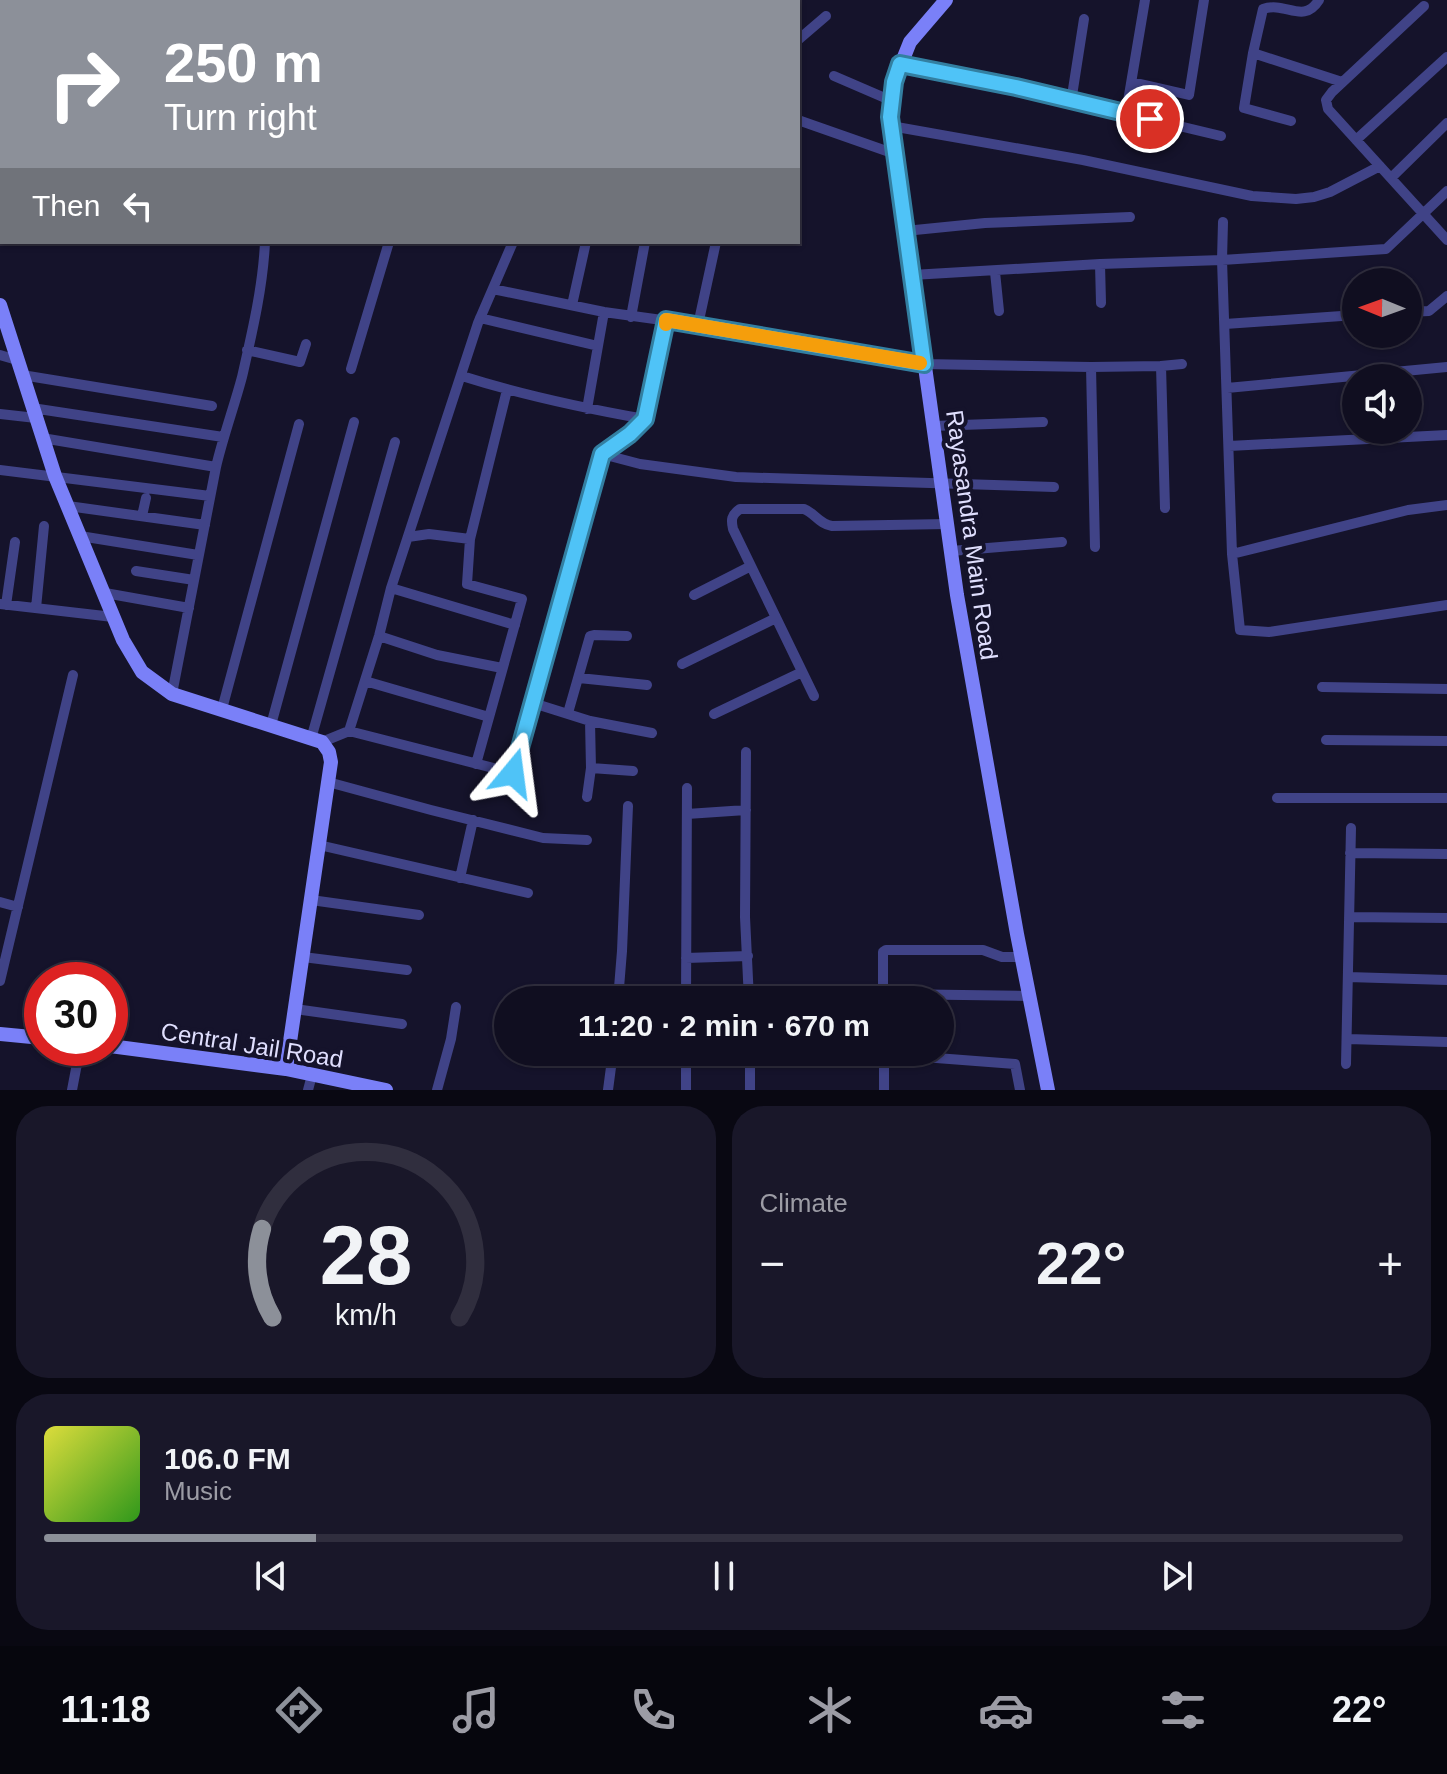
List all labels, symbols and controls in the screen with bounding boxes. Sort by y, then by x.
text: 250 m [164,31,323,94]
icon: right [32,32,136,136]
pin [1116,85,1184,153]
text: Turn right [164,97,317,138]
icon: arrive [1128,97,1172,141]
icon: left [116,184,160,228]
text: Then [32,189,100,222]
north arrow [1342,268,1422,348]
map controls [1342,268,1422,444]
button: sound [1342,364,1422,444]
street label: Rayasandra Main Road [941,408,1003,662]
position arrow [471,731,555,815]
speed limit sign: 30 [24,962,128,1066]
text: 11:20 · 2 min · 670 m [578,1009,870,1042]
street label: Central Jail Road [159,1017,345,1073]
text: Climate [760,1188,848,1218]
text: 28 [319,1209,412,1302]
text: 22° [1036,1230,1127,1297]
text: − [760,1239,785,1288]
text: + [1377,1239,1403,1288]
text: km/h [335,1299,397,1331]
text: 106.0 FM [164,1442,291,1475]
text: Music [164,1476,232,1506]
icon: previous [249,1554,293,1598]
icon: pause [702,1554,746,1598]
icon: next [1155,1554,1199,1598]
icon: directions [271,1682,327,1738]
icon: music [448,1682,504,1738]
icon: phone [625,1682,681,1738]
icon: climate [802,1682,858,1738]
icon: car [978,1682,1034,1738]
icon: filters [1155,1682,1211,1738]
text: 11:18 [60,1689,150,1730]
text: 22° [1332,1689,1387,1730]

